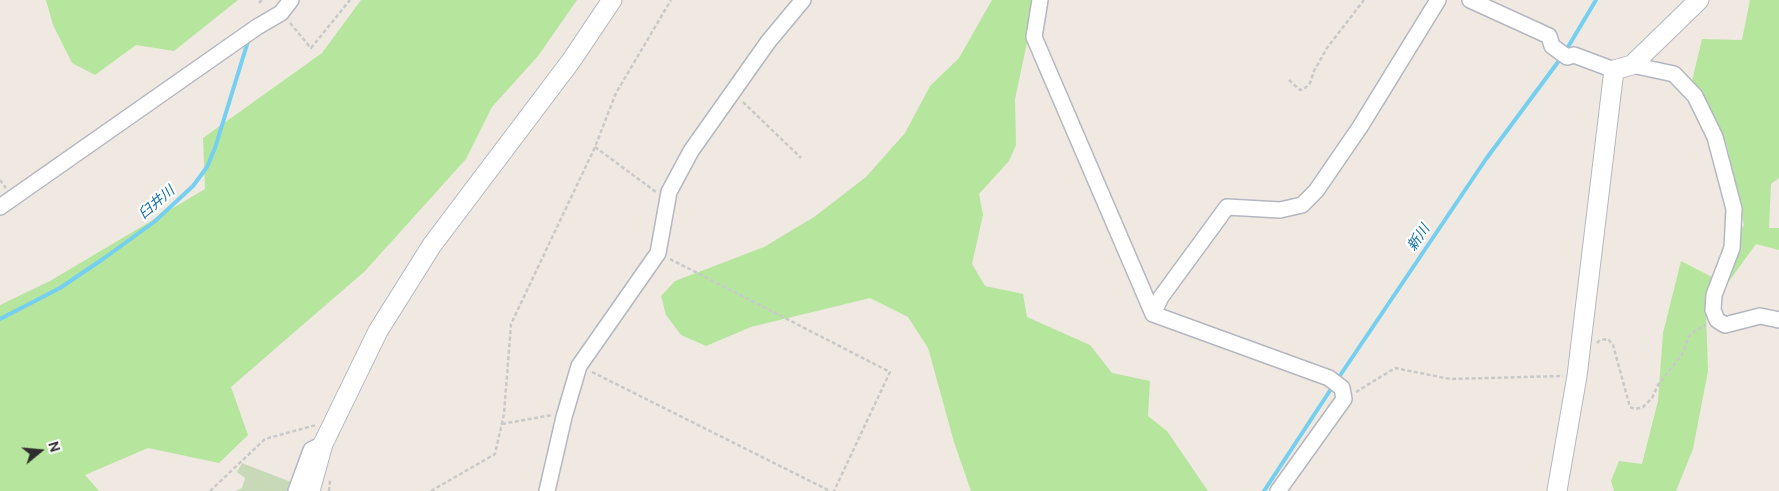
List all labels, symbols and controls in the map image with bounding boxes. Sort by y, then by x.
water label: 臼井川 [136,183,178,223]
water label: 新川 [1404,222,1434,254]
north arrow [15,426,65,476]
text: N [44,439,64,454]

